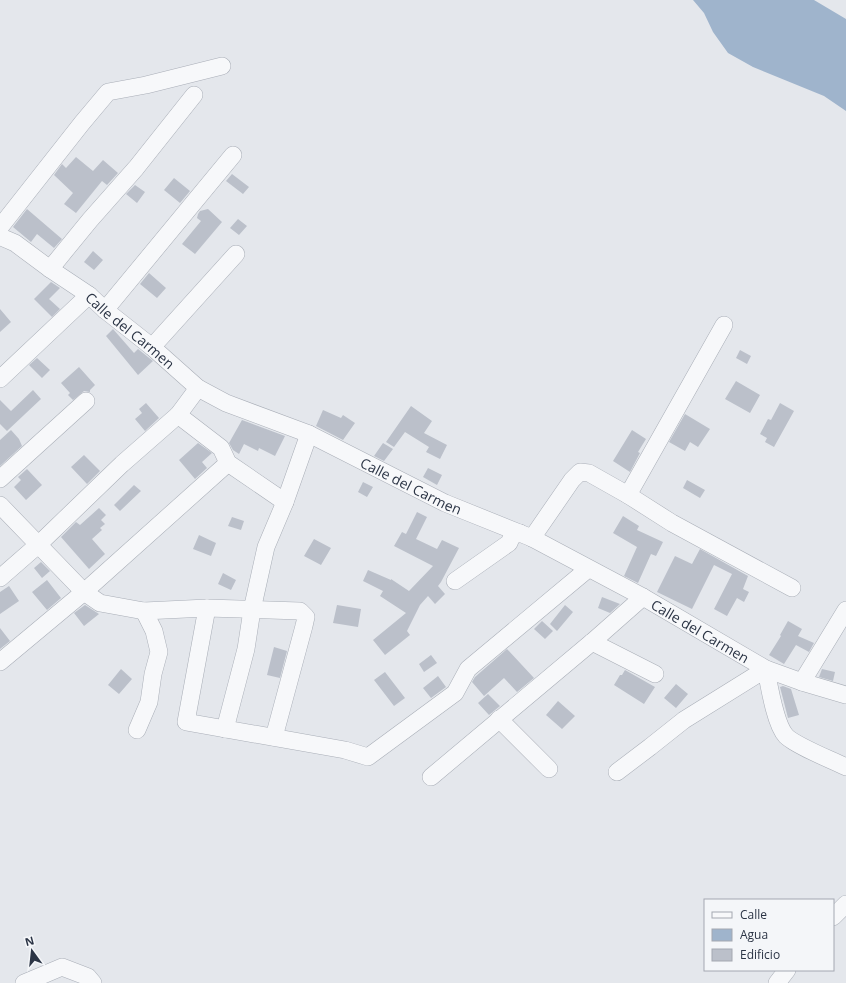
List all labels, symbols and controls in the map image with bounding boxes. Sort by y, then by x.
street label: Calle del Carmen [82,287,179,373]
street label: Calle del Carmen [358,452,465,518]
street label: Calle del Carmen [648,594,753,667]
legend [704,899,834,971]
text: Calle [740,906,767,923]
text: Agua [740,926,768,943]
north arrow [12,931,52,971]
text: N [23,932,36,949]
text: Edificio [740,946,780,963]

